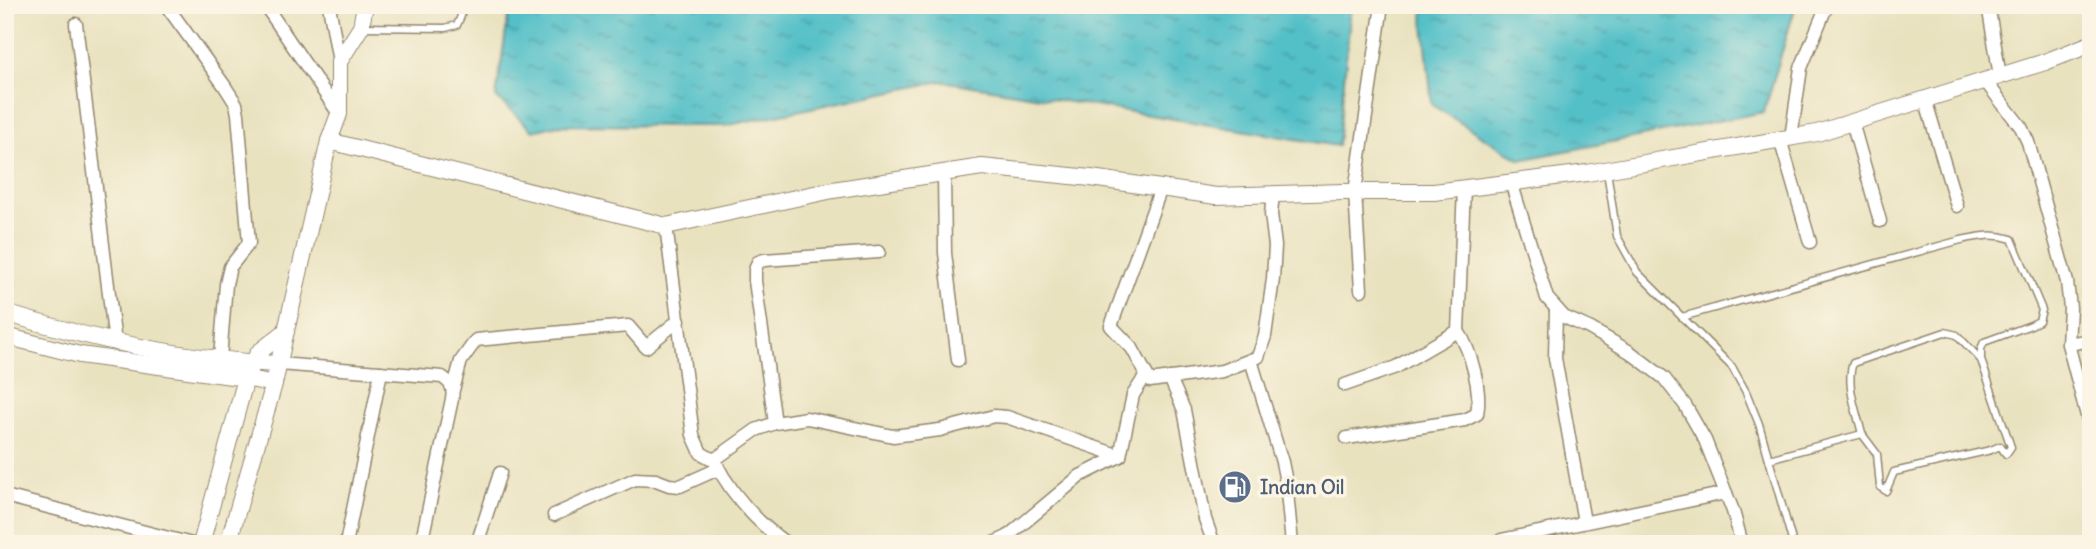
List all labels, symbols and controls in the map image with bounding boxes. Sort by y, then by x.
fuel station icon: Indian Oil [1216,468,1254,506]
place label: Indian Oil [1260,475,1344,499]

